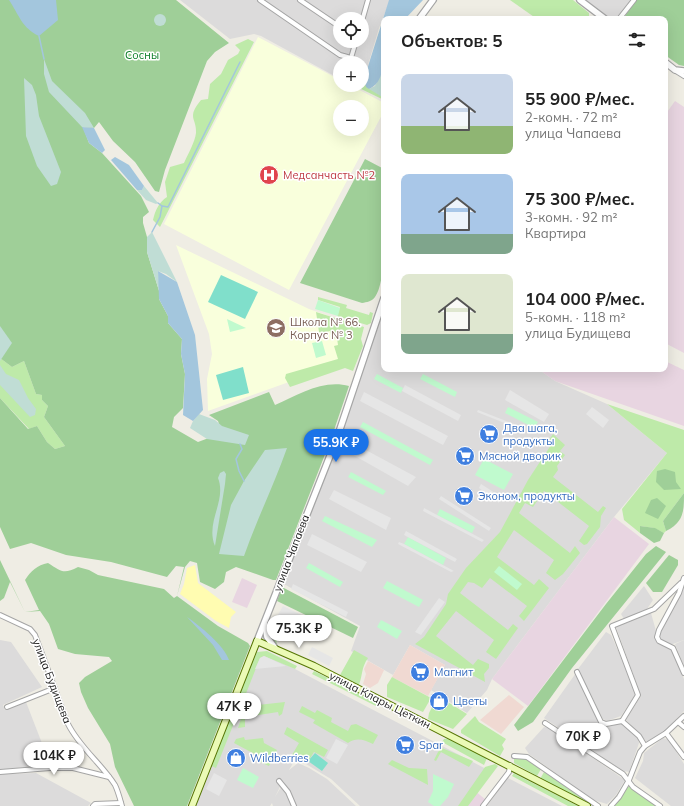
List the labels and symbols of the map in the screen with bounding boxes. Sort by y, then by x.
park label: Сосны [125,48,159,62]
hospital icon: Медсанчасть №2 [258,164,280,186]
place label: Медсанчасть №2 [283,168,375,182]
place label: Школа № 66. Корпус № 3 [290,315,361,342]
school or university icon: Школа № 66. Корпус № 3 [265,317,287,339]
place label: Два шага, продукты [503,421,557,448]
supermarket icon: Два шага, продукты [478,423,500,445]
pin: 55.9K ₽ [299,429,373,463]
supermarket icon: Мясной дворик [454,445,476,467]
place label: Мясной дворик [479,449,561,463]
supermarket icon: Эконом, продукты [453,485,475,507]
place label: Эконом, продукты [478,489,575,503]
street label: улица Чапаева [270,512,312,594]
pin: 75.3K ₽ [262,615,336,649]
street label: улица Будищева [29,637,75,725]
supermarket icon: Магнит [409,661,431,683]
place label: Магнит [434,665,473,679]
street label: улица Клары Цеткин [327,668,433,732]
shop icon: Цветы [428,690,450,712]
pin: 47K ₽ [206,693,262,727]
place label: Цветы [453,694,487,708]
pin: 70K ₽ [555,723,611,757]
supermarket icon: Spar [394,734,416,756]
place label: Spar [419,738,443,752]
pin: 104K ₽ [21,742,87,776]
shop icon: Wildberries [225,747,247,769]
place label: Wildberries [250,751,309,765]

